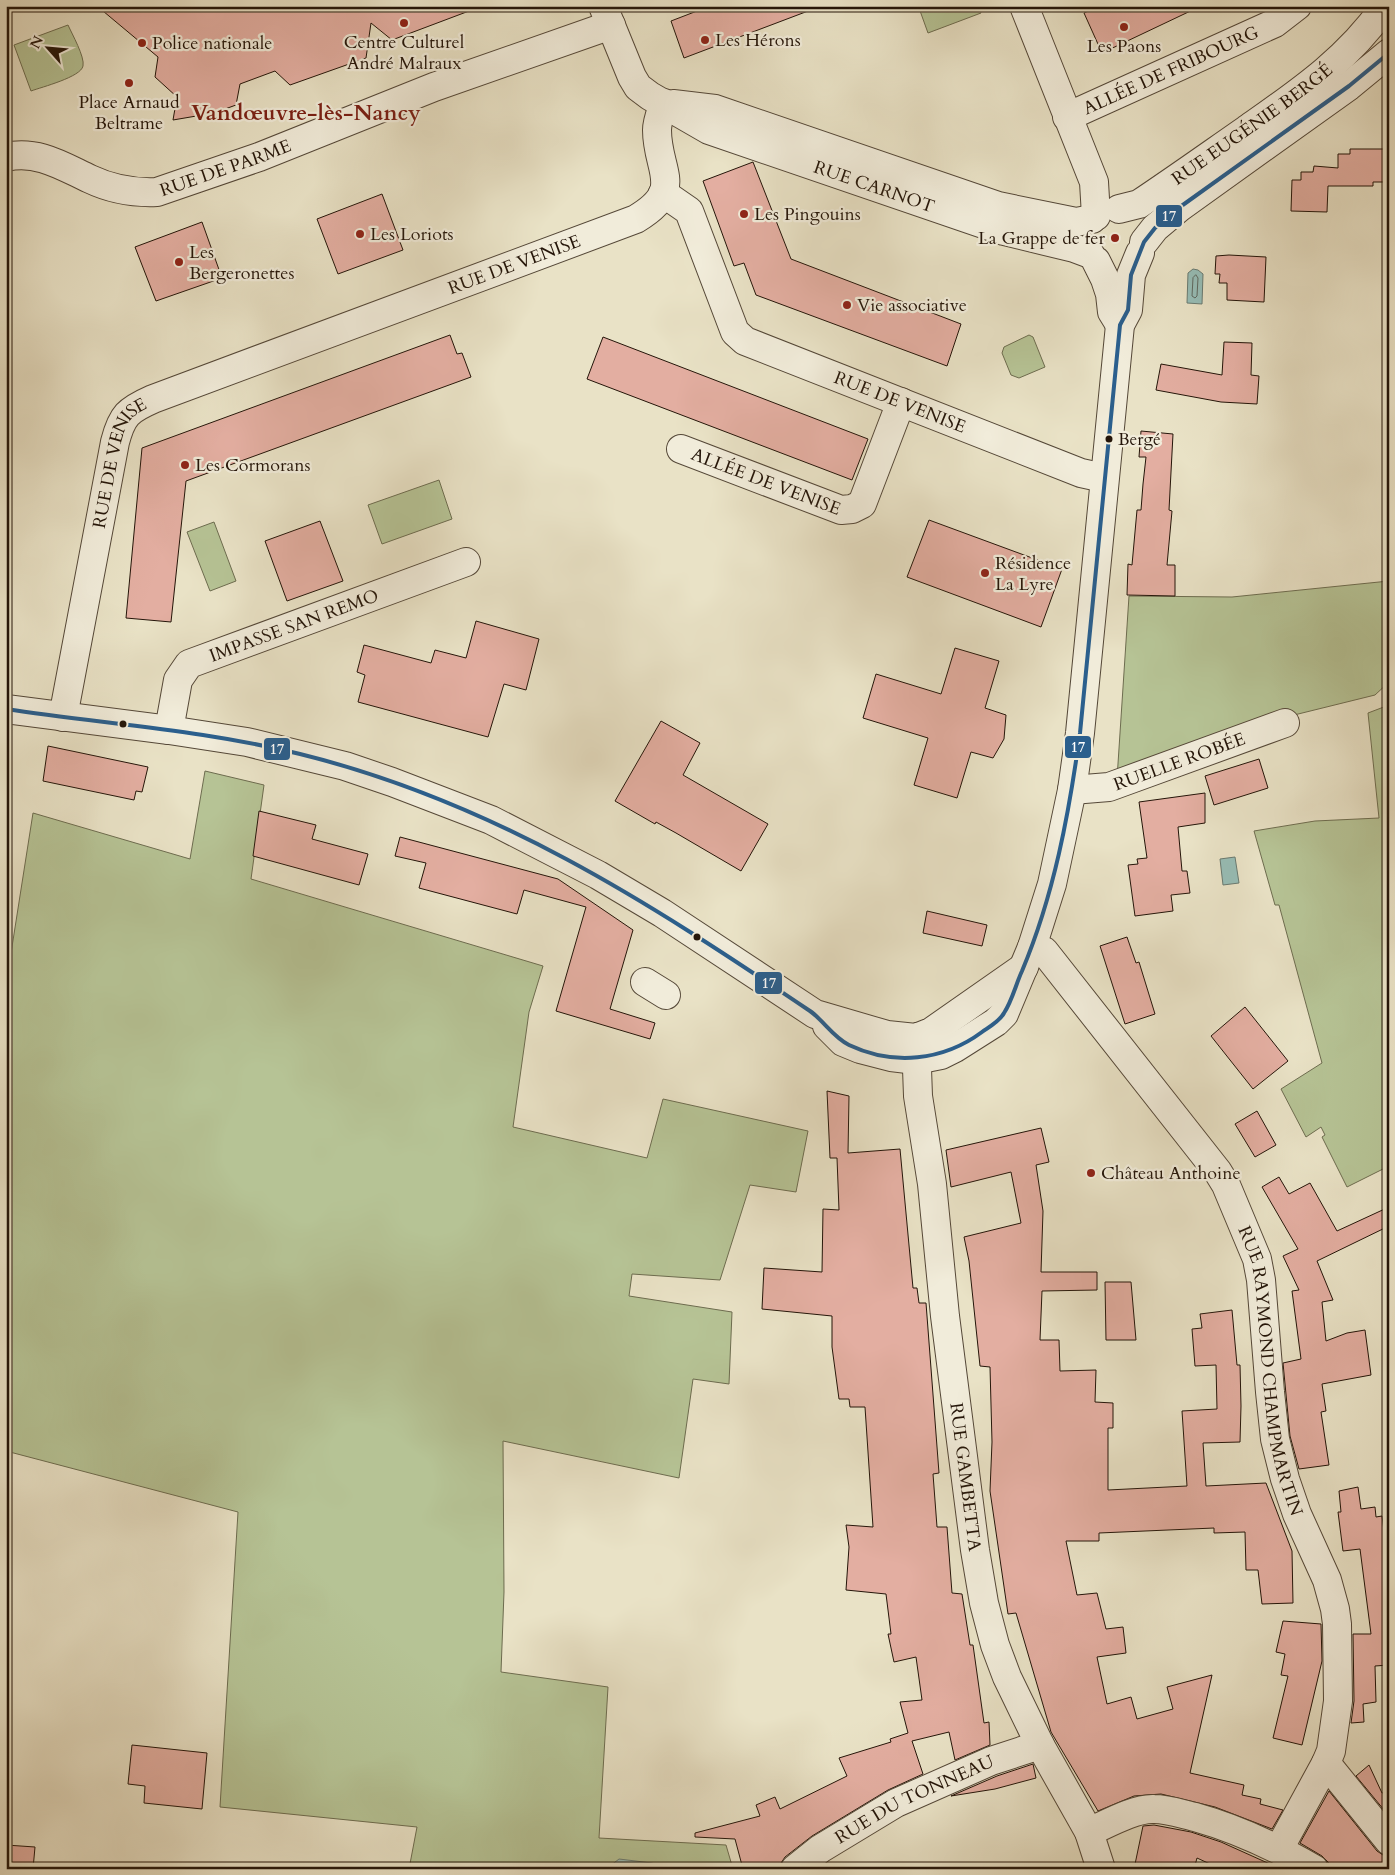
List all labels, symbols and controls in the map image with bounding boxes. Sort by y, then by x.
marker: Centre Culturel André Malraux [398,17,410,29]
street label: ALLÉE DE FRIBOURG [1079,20,1263,121]
marker: Les Paons [1118,21,1130,33]
north arrow [22,22,72,72]
place label: Les Hérons [715,28,801,53]
place label: Centre Culturel André Malraux [344,30,465,76]
place label: Police nationale [152,31,272,56]
text: N [26,33,48,52]
marker: Les Hérons [699,34,711,46]
place label: Les Paons [1087,34,1161,59]
marker: Police nationale [136,37,148,49]
street label: RUE EUGÉNIE BERGÉ [1167,58,1338,191]
marker: Place Arnaud Beltrame [123,77,135,89]
place label: Place Arnaud Beltrame [78,90,180,136]
district label: Vandœuvre-lès-Nancy [191,98,421,128]
street label: RUE DE PARME [156,133,295,203]
street label: RUE CARNOT [810,155,938,219]
place label: Les Pingouins [754,202,861,227]
line badge: 17 [1155,204,1183,228]
text: 17 [1162,207,1176,226]
marker: Les Pingouins [738,208,750,220]
place label: Les Loriots [370,222,454,247]
place label: La Grappe de fer [978,226,1105,251]
marker: Les Loriots [354,228,366,240]
street label: RUE DE VENISE [445,229,584,301]
marker: La Grappe de fer [1109,232,1121,244]
place label: Les Bergeronettes [189,240,295,286]
marker: Les Bergeronettes [173,256,185,268]
place label: Vie associative [857,293,967,318]
marker: Vie associative [841,299,853,311]
street label: RUE DE VENISE [830,365,969,440]
street label: RUE DE VENISE [87,392,151,531]
place label: Bergé [1118,428,1161,451]
marker: Bergé [1104,434,1114,444]
street label: ALLÉE DE VENISE [687,442,844,522]
place label: Les Cormorans [195,453,311,478]
marker: Les Cormorans [179,459,191,471]
place label: Résidence La Lyre [995,551,1071,597]
marker: Résidence La Lyre [979,567,991,579]
street label: IMPASSE SAN REMO [206,583,382,668]
unlabelled marker [118,719,128,729]
street label: RUELLE ROBÉE [1110,726,1249,797]
line badge: 17 [1064,735,1092,759]
line badge: 17 [263,737,291,761]
text: 17 [1071,738,1085,757]
text: 17 [270,740,284,759]
unlabelled marker [692,932,702,942]
line badge: 17 [754,971,783,995]
text: 17 [762,974,776,993]
place label: Château Anthoine [1101,1161,1241,1186]
marker: Château Anthoine [1085,1167,1097,1179]
street label: RUE RAYMOND CHAMPMARTIN [1231,1222,1309,1520]
street label: RUE GAMBETTA [943,1401,987,1553]
street label: RUE DU TONNEAU [830,1749,998,1850]

